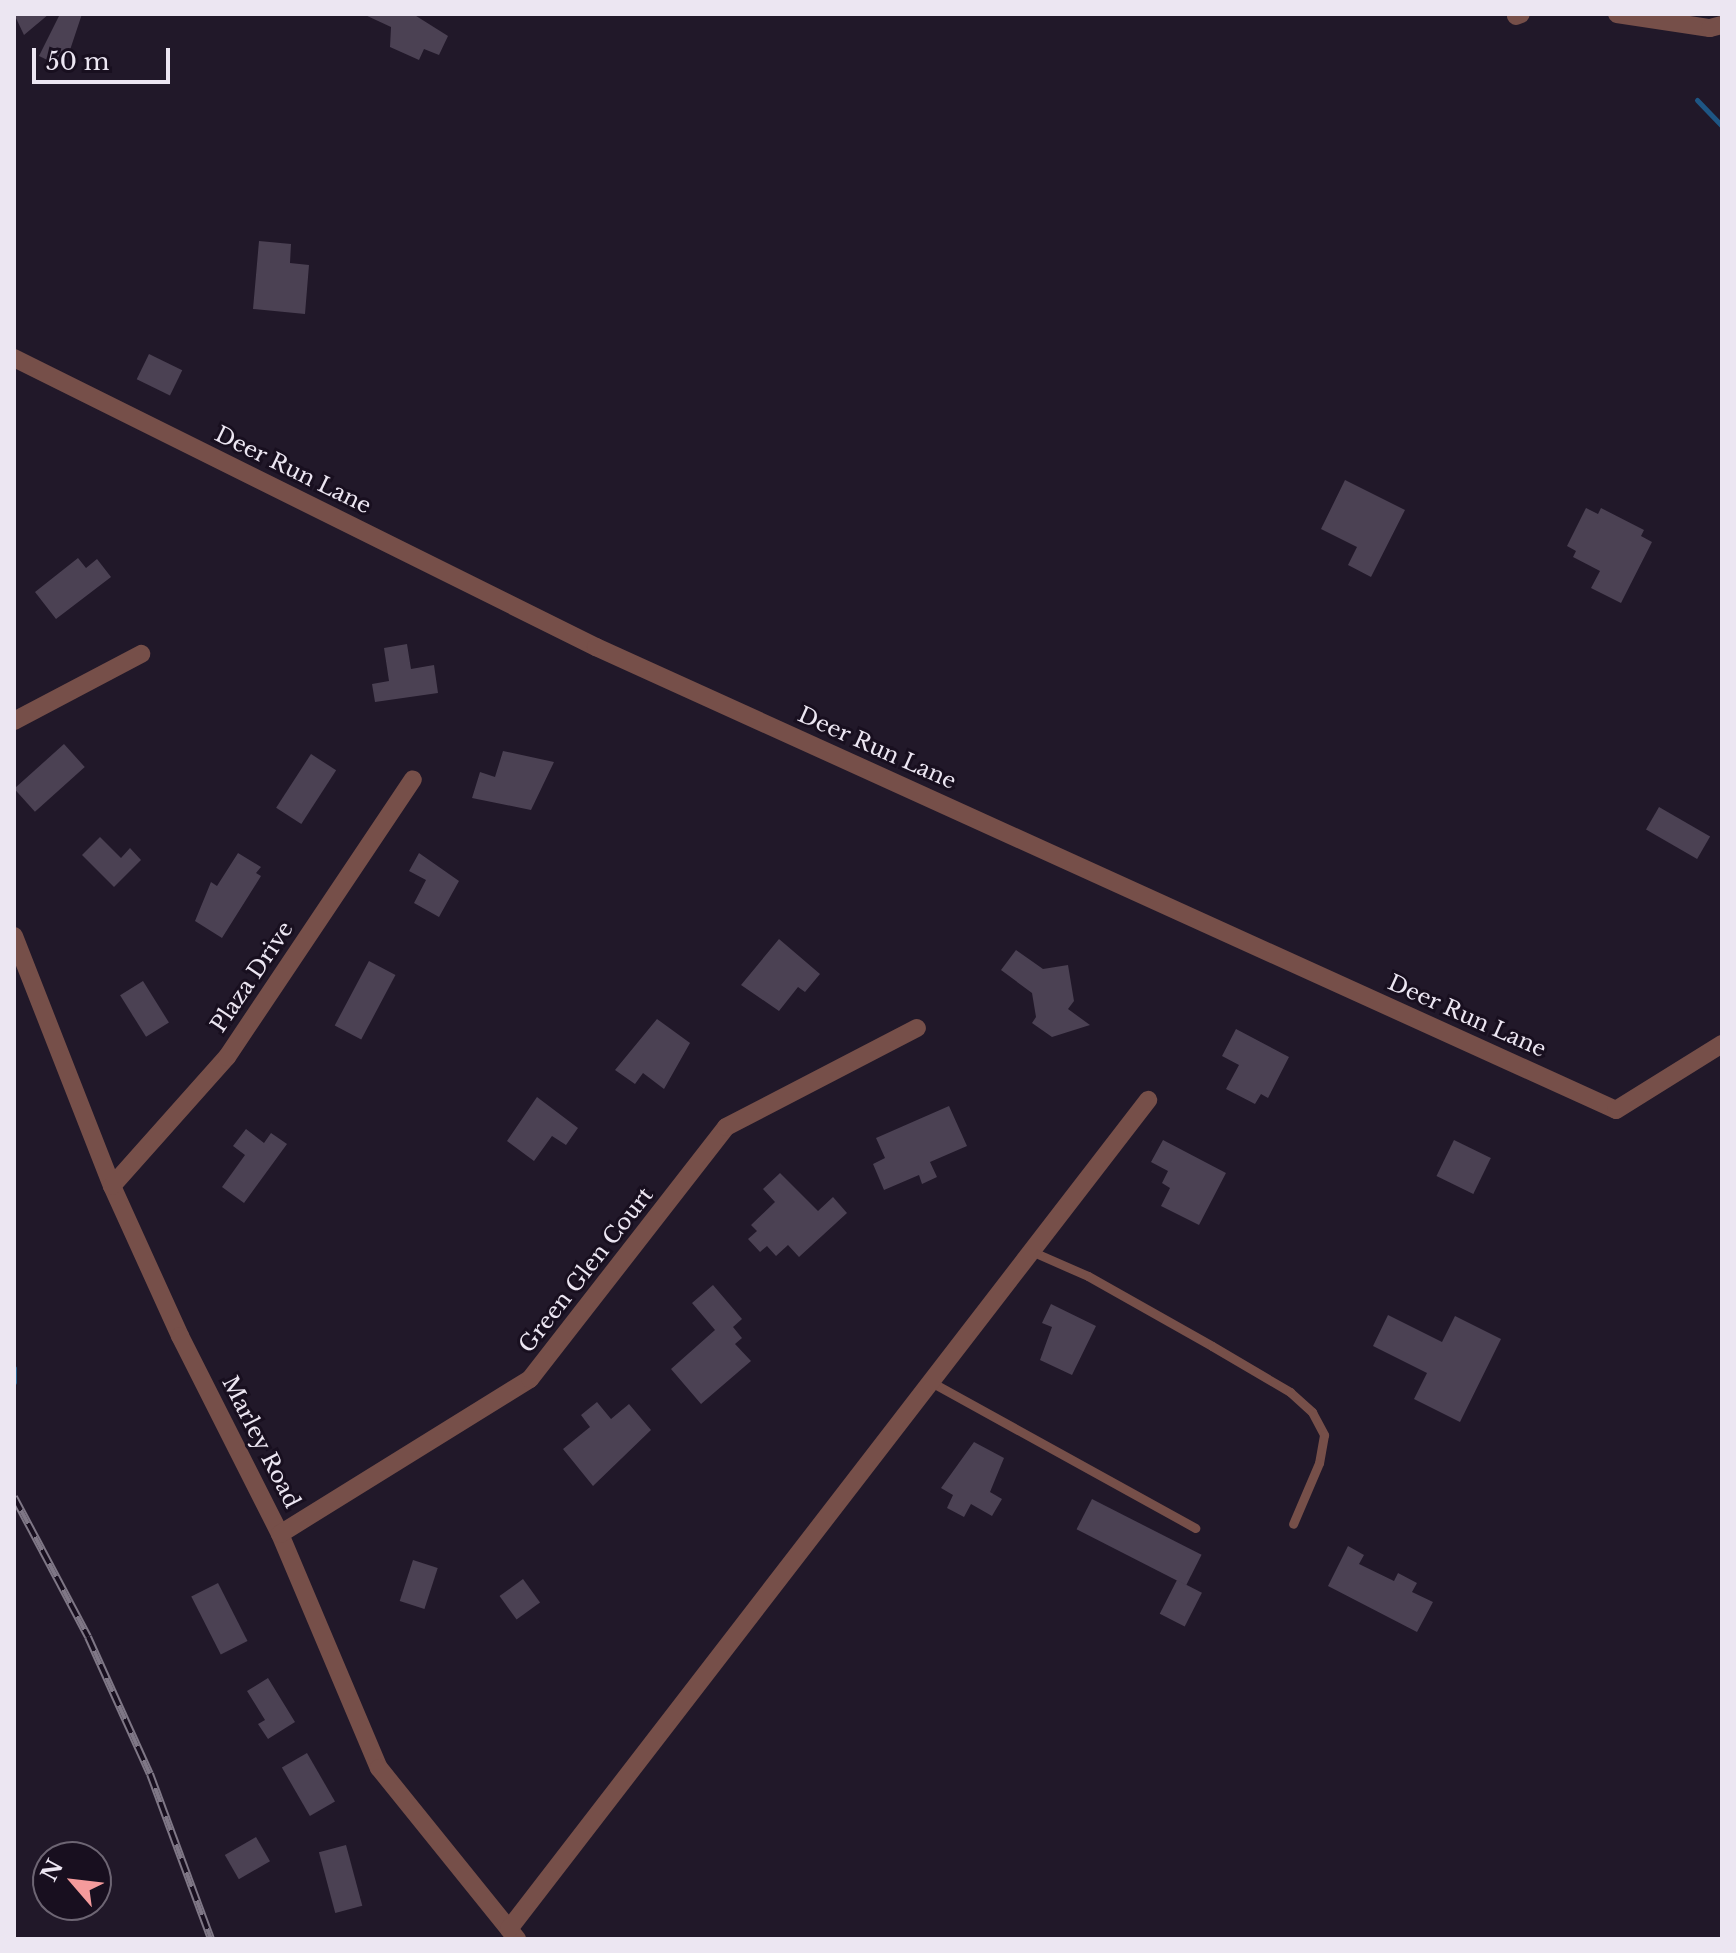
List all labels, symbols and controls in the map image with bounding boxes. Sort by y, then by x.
scale bar [36,32,174,82]
text: 50 m [46,47,109,76]
street label: Deer Run Lane [210,421,376,519]
street label: Deer Run Lane [794,701,960,795]
street label: Plaza Drive [205,917,299,1037]
street label: Deer Run Lane [1384,969,1550,1063]
street label: Green Glen Court [513,1182,659,1358]
street label: Marley Road [216,1371,306,1513]
north arrow [32,1841,112,1921]
text: N [35,1855,69,1886]

